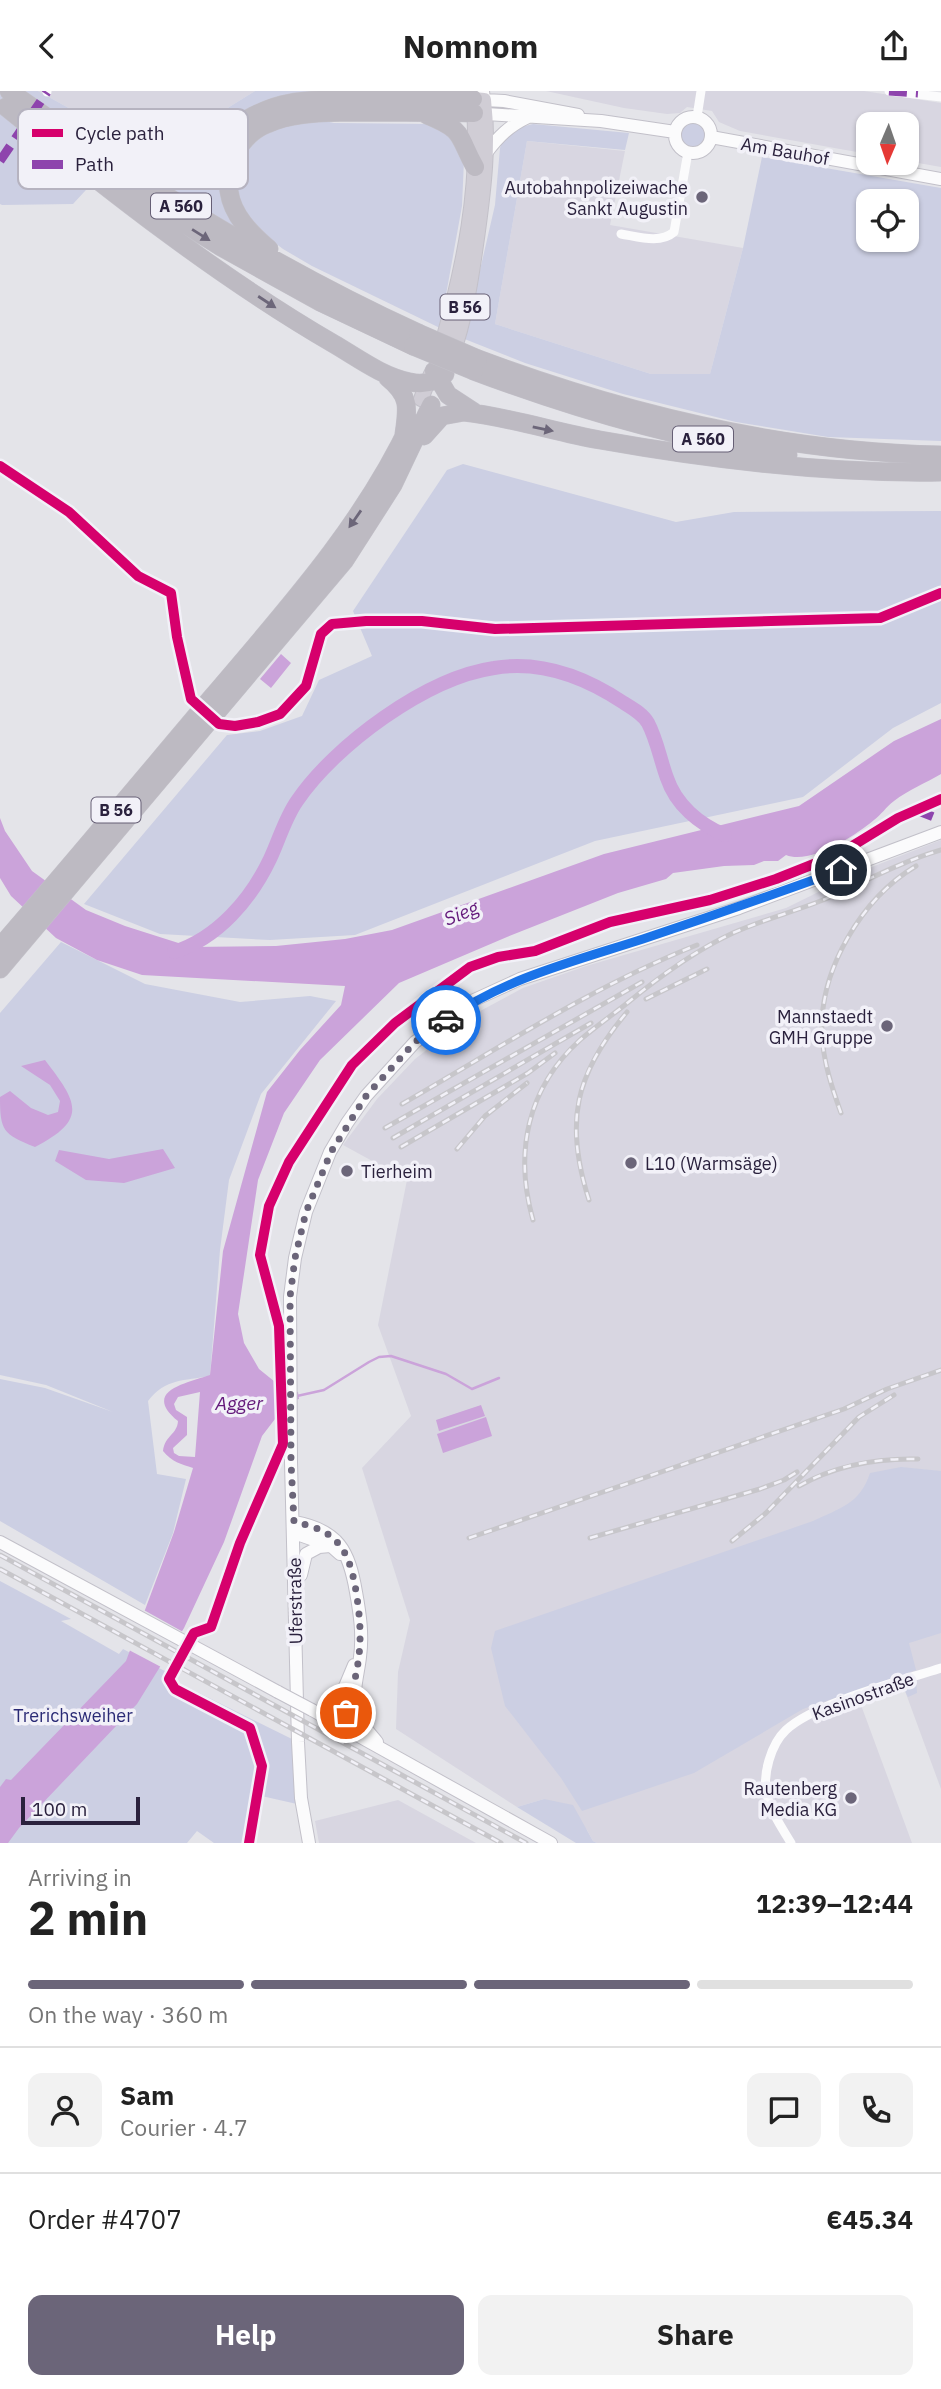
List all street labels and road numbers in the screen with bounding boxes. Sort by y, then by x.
street label: Am Bauhof [739,132,831,170]
road number: A 560 [151,193,211,218]
road number: B 56 [440,295,490,320]
road number: A 560 [673,427,733,451]
road number: B 56 [92,797,140,823]
street label: Uferstraße [283,1557,307,1645]
street label: Kasinostraße [809,1667,917,1725]

